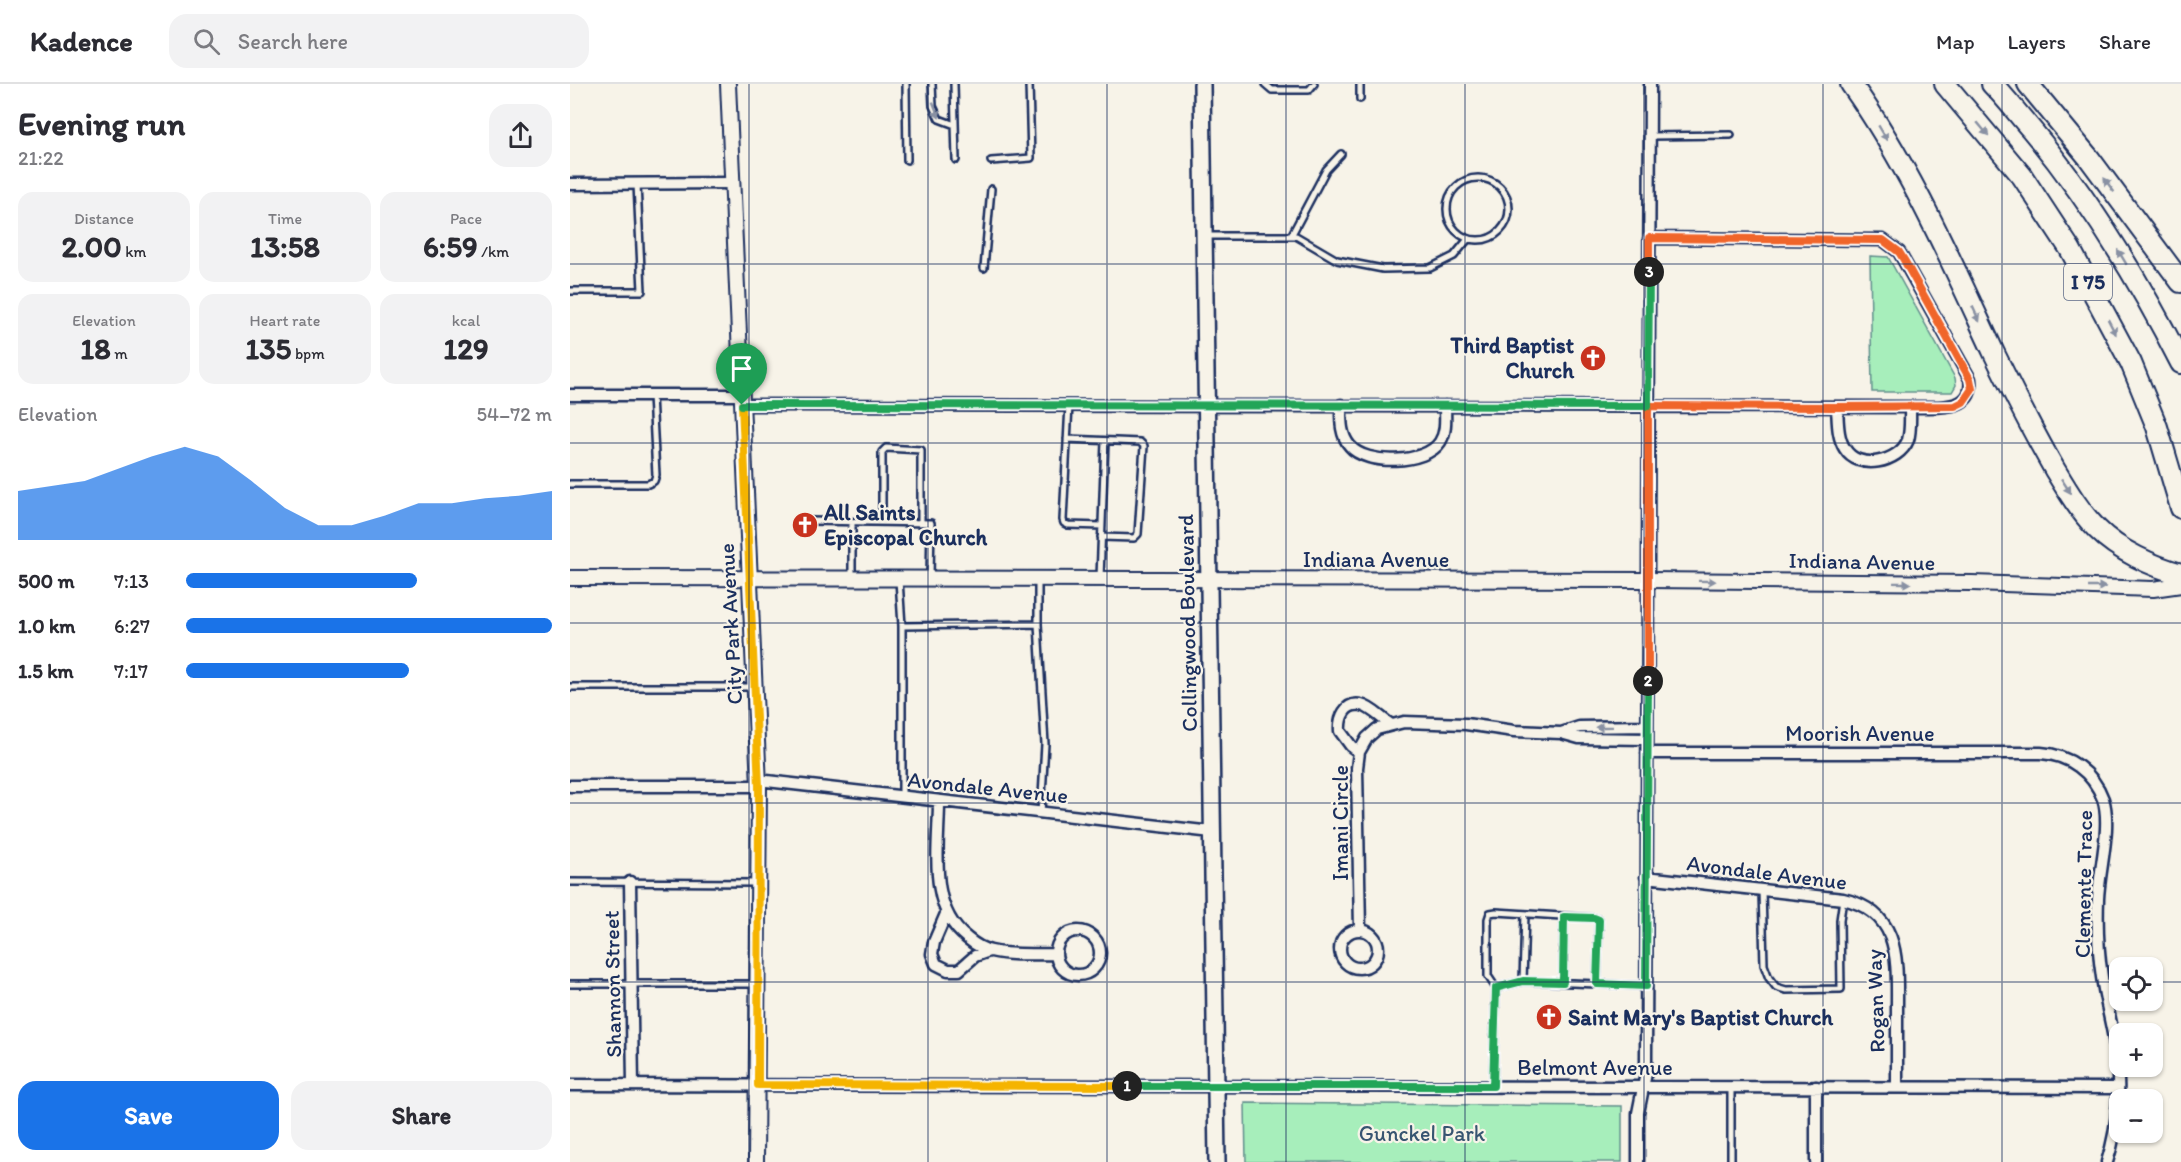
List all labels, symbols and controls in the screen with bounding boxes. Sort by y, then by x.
search box [169,14,589,68]
text: Kadence [30,24,133,58]
icon: search [190,25,223,58]
text: Search here [238,28,348,55]
text: Map [1936,29,1975,54]
text: Layers [2008,29,2066,54]
text: Share [2099,29,2151,54]
one-way arrow [931,101,941,119]
text: Evening run [18,104,185,143]
button: share [489,104,552,167]
one-way arrow [1976,121,1989,137]
one-way arrow [1877,125,1888,141]
text: 21:22 [18,146,64,170]
one-way arrow [2103,177,2115,193]
text: Distance [74,209,134,228]
text: Time [268,209,302,228]
text: Pace [450,209,482,228]
text: 2.00 [62,228,122,265]
text: 13:58 [250,228,320,265]
text: 6:59 [423,228,478,265]
text: km [122,242,146,261]
text: /km [478,242,509,261]
one-way arrow [2116,249,2127,265]
pin: 3 [1634,257,1664,287]
text: 3 [1645,262,1653,281]
road number: I 75 [2064,264,2112,300]
one-way arrow [1971,305,1981,323]
text: Elevation [72,311,136,330]
text: Heart rate [250,311,320,330]
text: kcal [452,311,480,330]
one-way arrow [2107,319,2117,336]
text: 18 [80,330,111,367]
text: 135 [245,330,291,367]
text: 129 [443,330,489,367]
place label: Third Baptist Church [1450,332,1575,384]
pin [716,343,767,405]
church icon: Third Baptist Church [1578,343,1608,373]
text: m [111,344,128,363]
text: bpm [291,344,325,363]
icon: arrive [725,352,758,385]
text: Elevation [18,402,97,426]
text: 54–72 m [477,402,552,426]
one-way arrow [2060,478,2071,495]
place label: All Saints Episcopal Church [823,499,988,551]
church icon: All Saints Episcopal Church [790,510,820,540]
street label: Collingwood Boulevard [1172,514,1203,732]
street label: City Park Avenue [713,543,748,705]
street label: Indiana Avenue [1303,546,1449,573]
street label: Indiana Avenue [1789,547,1935,576]
text: 500 m [18,569,74,593]
text: 7:13 [114,569,149,593]
one-way arrow [1697,576,1716,586]
one-way arrow [1892,578,1911,588]
one-way arrow [2087,582,2106,592]
text: 1.0 km [18,614,75,638]
text: 6:27 [114,614,150,638]
text: 1.5 km [18,659,74,683]
text: 7:17 [114,659,148,683]
pin: 2 [1633,666,1663,696]
text: 2 [1644,671,1652,690]
street label: Moorish Avenue [1785,720,1935,747]
one-way arrow [1594,722,1613,732]
street label: Imani Circle [1327,765,1354,881]
street label: Avondale Avenue [906,766,1070,809]
street label: Clemente Trace [2069,810,2098,958]
street label: Avondale Avenue [1685,849,1849,896]
street label: Shannon Street [598,910,627,1058]
street label: Rogan Way [1860,948,1891,1053]
map controls [2109,957,2163,1143]
button: locate [2109,957,2163,1011]
church icon: Saint Mary's Baptist Church [1534,1002,1564,1032]
place label: Saint Mary's Baptist Church [1568,1004,1834,1031]
button: + [2109,1023,2163,1077]
street label: Belmont Avenue [1517,1054,1673,1081]
pin: 1 [1112,1071,1142,1101]
text: 1 [1123,1076,1131,1095]
button: Save [18,1081,279,1150]
button: Share [291,1081,552,1150]
button: − [2109,1089,2163,1143]
park label: Gunckel Park [1359,1120,1486,1147]

